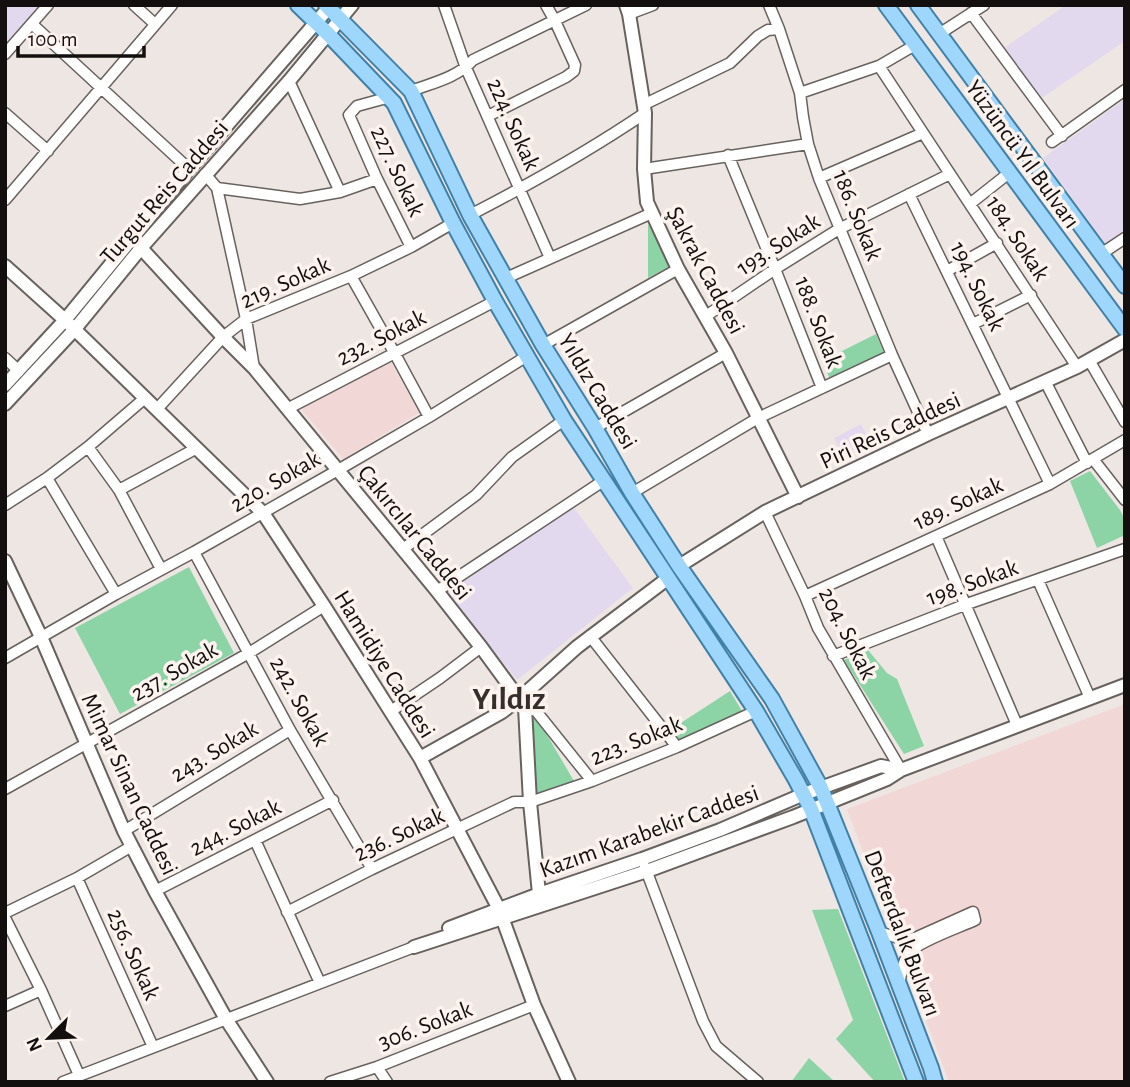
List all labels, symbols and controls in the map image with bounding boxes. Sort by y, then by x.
scale bar [18,14,144,58]
text: 100 m [28,29,78,50]
street label: 224. Sokak [482,75,544,174]
street label: Yüzüncü Yıl Bulvarı [961,76,1084,233]
street label: Turgut Reis Caddesi [96,116,233,269]
street label: 227. Sokak [366,123,428,220]
street label: 186. Sokak [828,167,886,264]
street label: 184. Sokak [981,192,1053,285]
street label: Şakrak Caddesi [662,203,749,338]
street label: 193. Sokak [733,209,825,281]
street label: 194. Sokak [945,238,1009,335]
street label: 219. Sokak [237,253,334,313]
street label: 188. Sokak [790,273,846,371]
street label: 232. Sokak [333,305,430,370]
street label: Yıldız Caddesi [553,329,641,454]
street label: Piri Reis Caddesi [816,388,964,474]
street label: 220. Sokak [227,447,324,517]
street label: Çakırcılar Caddesi [353,461,476,605]
street label: 189. Sokak [910,473,1007,535]
street label: 198. Sokak [923,555,1021,611]
street label: 204. Sokak [814,584,880,683]
street label: Hamidiye Caddesi [329,586,439,743]
street label: 237. Sokak [127,638,222,706]
street label: 242. Sokak [265,653,333,750]
district label: Yıldız [472,683,546,715]
street label: Mimar Sinan Caddesi [77,690,182,879]
street label: 223. Sokak [587,712,686,770]
street label: 243. Sokak [167,717,262,787]
street label: Kazım Karabekir Caddesi [537,781,762,883]
street label: 244. Sokak [186,795,285,861]
street label: 236. Sokak [351,804,448,866]
street label: Defterdalık Bulvarı [859,847,945,1020]
street label: 256. Sokak [102,905,164,1004]
street label: 306. Sokak [375,997,476,1055]
north arrow [14,1003,84,1073]
text: N [23,1034,46,1054]

